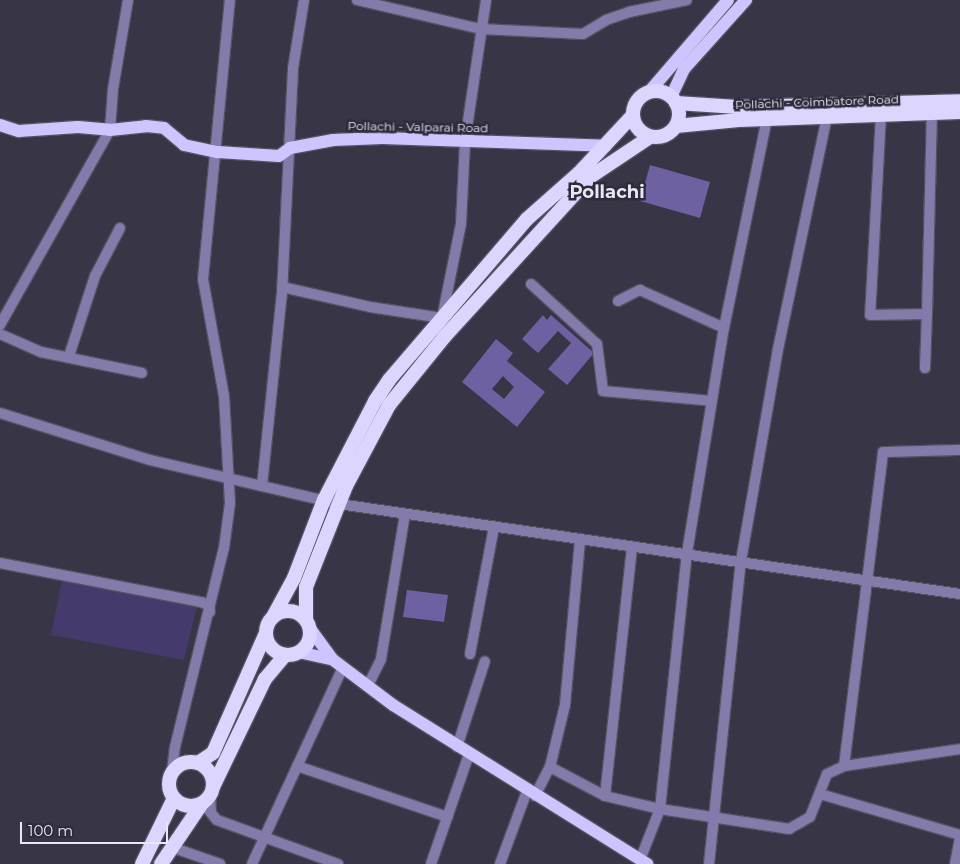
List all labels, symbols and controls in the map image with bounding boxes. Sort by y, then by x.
street label: Pollachi - Coimbatore Road [735,92,899,112]
street label: Pollachi - Valparai Road [348,119,488,135]
district label: Pollachi [569,181,645,203]
scale bar [22,812,170,844]
text: 100 m [28,821,73,840]

